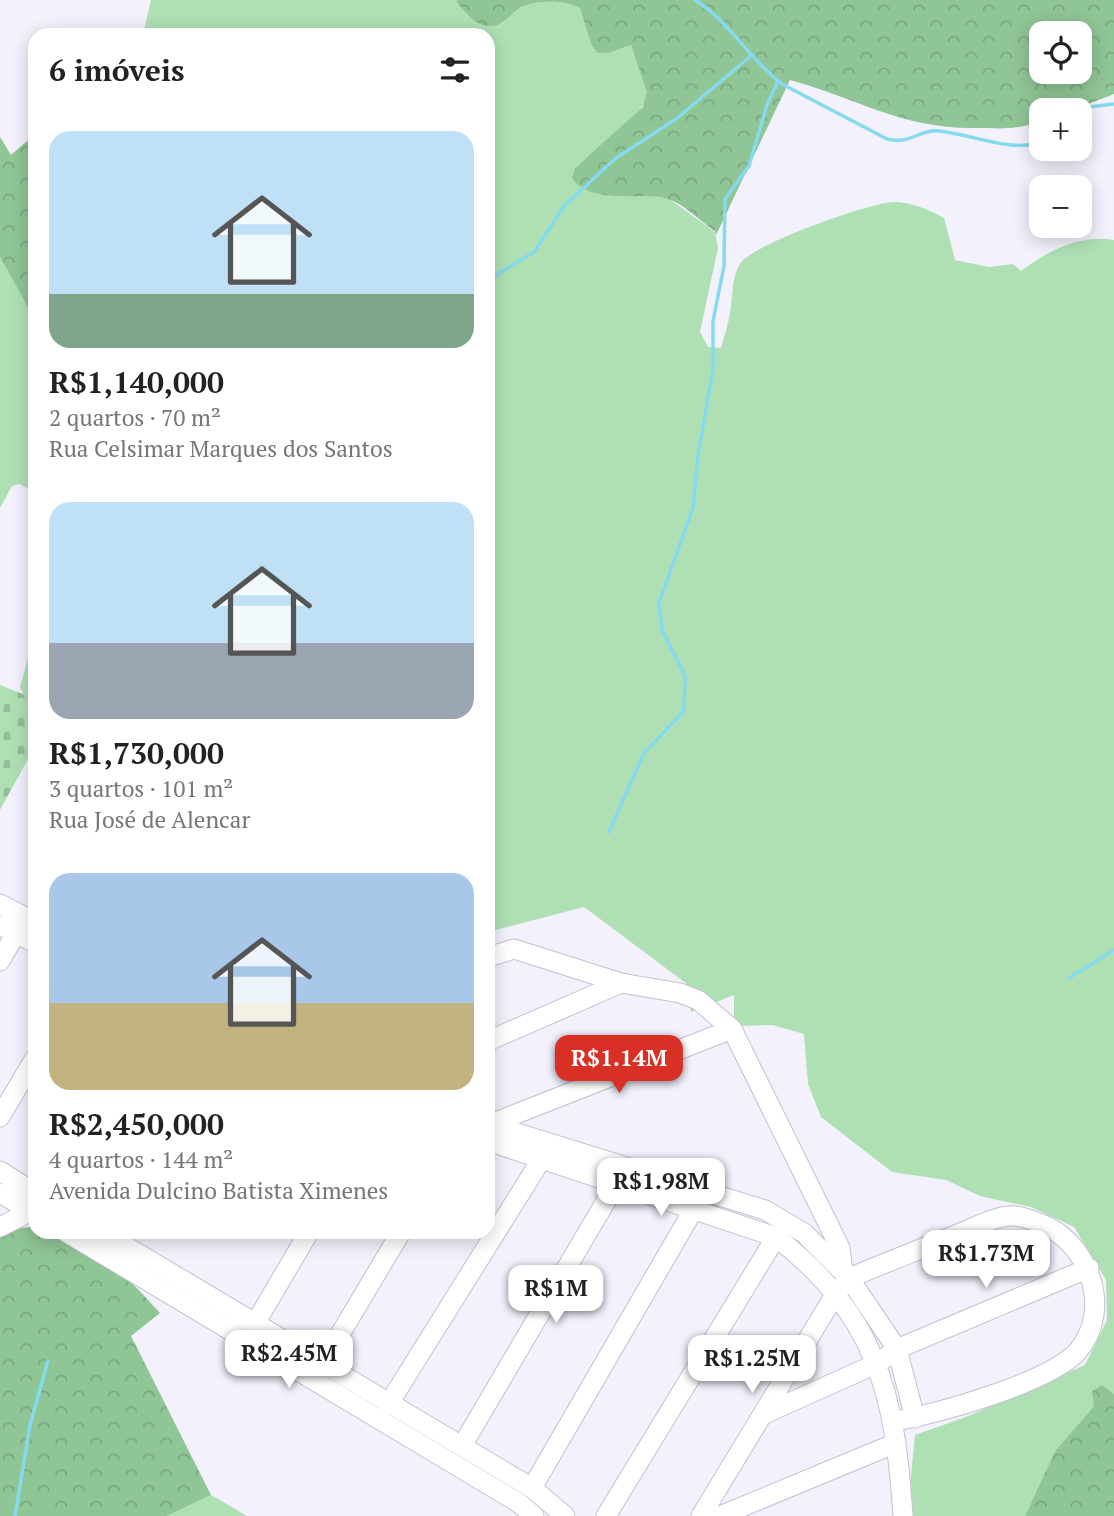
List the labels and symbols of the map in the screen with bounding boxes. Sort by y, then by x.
pin: R$1.14M [554,1036,684,1095]
pin: R$1.98M [596,1158,726,1218]
pin: R$1.73M [921,1230,1051,1290]
pin: R$1M [515,1266,597,1325]
pin: R$2.45M [224,1330,354,1390]
pin: R$1.25M [687,1336,817,1395]

